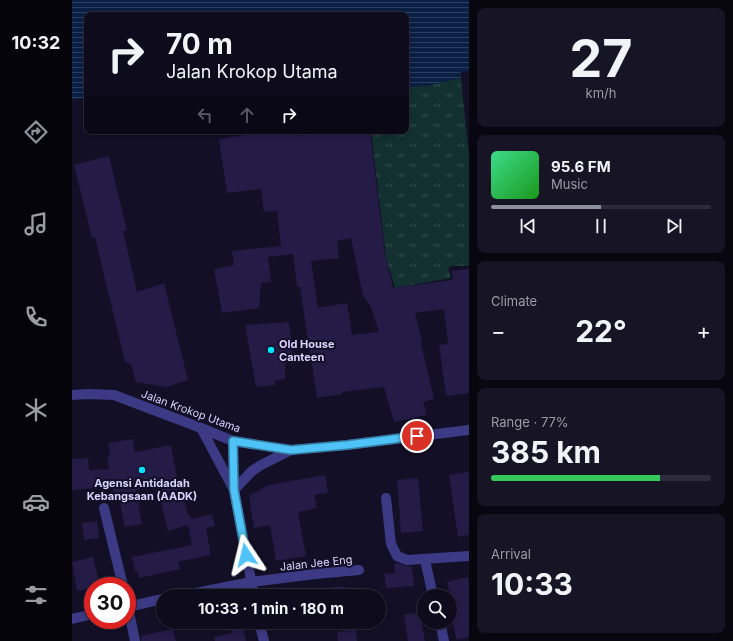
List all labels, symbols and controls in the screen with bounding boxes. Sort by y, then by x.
text: 70 m [166,27,233,61]
text: 27 [570,27,633,90]
icon: right [100,28,152,80]
text: 10:32 [12,32,60,53]
text: Jalan Krokop Utama [166,61,338,82]
text: km/h [586,85,616,101]
icon: left [194,104,216,126]
icon: ahead [236,104,258,126]
icon: right [278,104,300,126]
icon: directions [22,118,50,146]
text: 95.6 FM [551,157,611,176]
text: Music [551,176,588,192]
icon: music [22,210,50,238]
icon: previous [517,215,539,237]
icon: pause [590,215,612,237]
icon: next [663,215,685,237]
text: Climate [491,293,537,309]
icon: phone [22,303,50,331]
text: 22° [575,313,627,349]
text: − [491,318,506,344]
text: + [696,318,711,344]
place label: Old House Canteen [279,337,335,364]
marker: Old House Canteen [266,345,276,355]
street label: Jalan Krokop Utama [139,386,243,436]
icon: climate [22,396,50,424]
text: Range · 77% [491,414,569,430]
pin [400,419,434,453]
icon: arrive [406,425,428,447]
text: 385 km [491,434,601,470]
marker: Agensi Antidadah Kebangsaan (AADK) [137,465,147,475]
place label: Agensi Antidadah Kebangsaan (AADK) [87,476,197,503]
icon: car [22,488,50,516]
position arrow [225,534,267,576]
text: Arrival [491,546,531,562]
street label: Jalan Jee Eng [279,552,353,574]
text: 10:33 [491,566,573,602]
speed limit sign: 30 [84,577,136,629]
icon: filters [22,581,50,609]
map controls [417,589,457,629]
button: search [417,589,457,629]
text: 10:33 · 1 min · 180 m [198,599,344,618]

